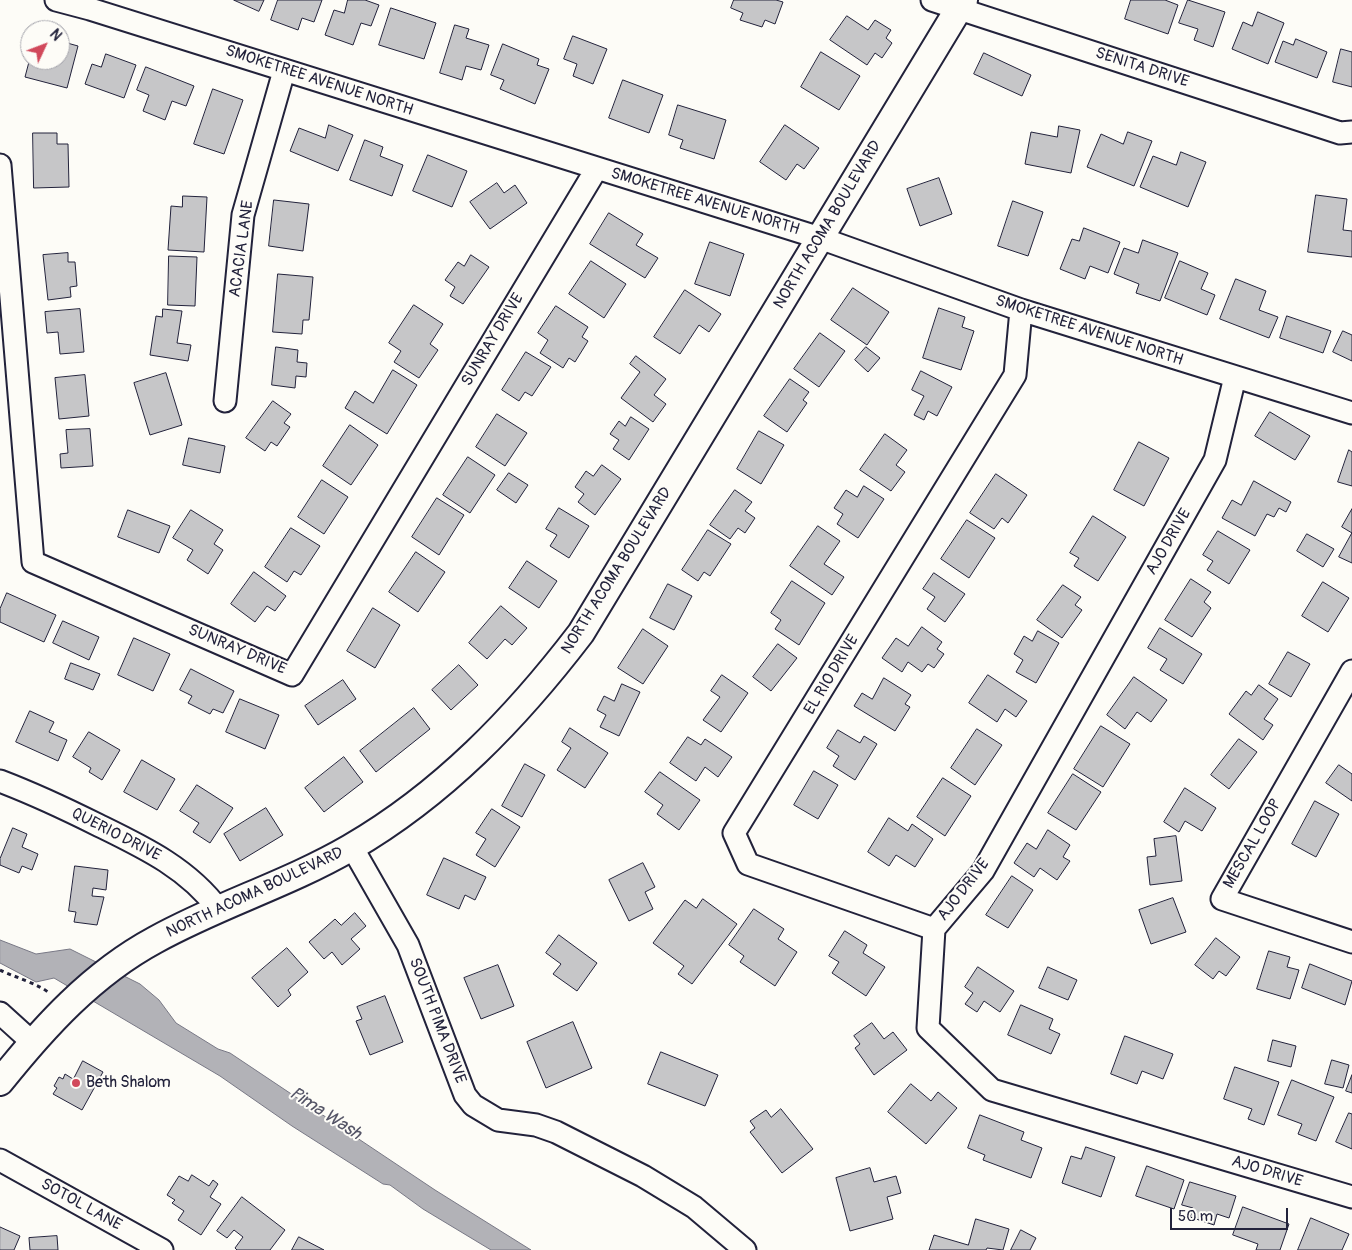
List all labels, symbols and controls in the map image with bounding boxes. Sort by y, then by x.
north arrow [20,20,70,70]
text: N [46,26,65,44]
street label: SMOKETREE AVENUE NORTH [223,42,415,120]
street label: SENITA DRIVE [1093,44,1191,92]
street label: NORTH ACOMA BOULEVARD [770,137,886,313]
street label: SMOKETREE AVENUE NORTH [608,164,802,240]
street label: ACACIA LANE [226,199,258,299]
street label: SUNRAY DRIVE [458,290,528,390]
street label: SMOKETREE AVENUE NORTH [993,292,1185,370]
street label: NORTH ACOMA BOULEVARD [558,484,676,658]
street label: AJO DRIVE [1142,505,1196,579]
street label: SUNRAY DRIVE [185,621,289,679]
street label: EL RIO DRIVE [801,632,863,718]
street label: MESCAL LOOP [1220,796,1286,892]
street label: QUERIO DRIVE [68,804,164,866]
street label: NORTH ACOMA BOULEVARD [163,844,347,942]
street label: AJO DRIVE [934,855,994,925]
street label: SOUTH PIMA DRIVE [404,955,470,1087]
place label: Beth Shalom [86,1073,171,1093]
marker: Beth Shalom [70,1077,82,1089]
water label: Pima Wash [285,1083,365,1145]
street label: AJO DRIVE [1229,1152,1305,1192]
street label: SOTOL LANE [37,1175,125,1235]
scale bar [1172,1198,1290,1230]
text: 50 m [1178,1207,1213,1226]

